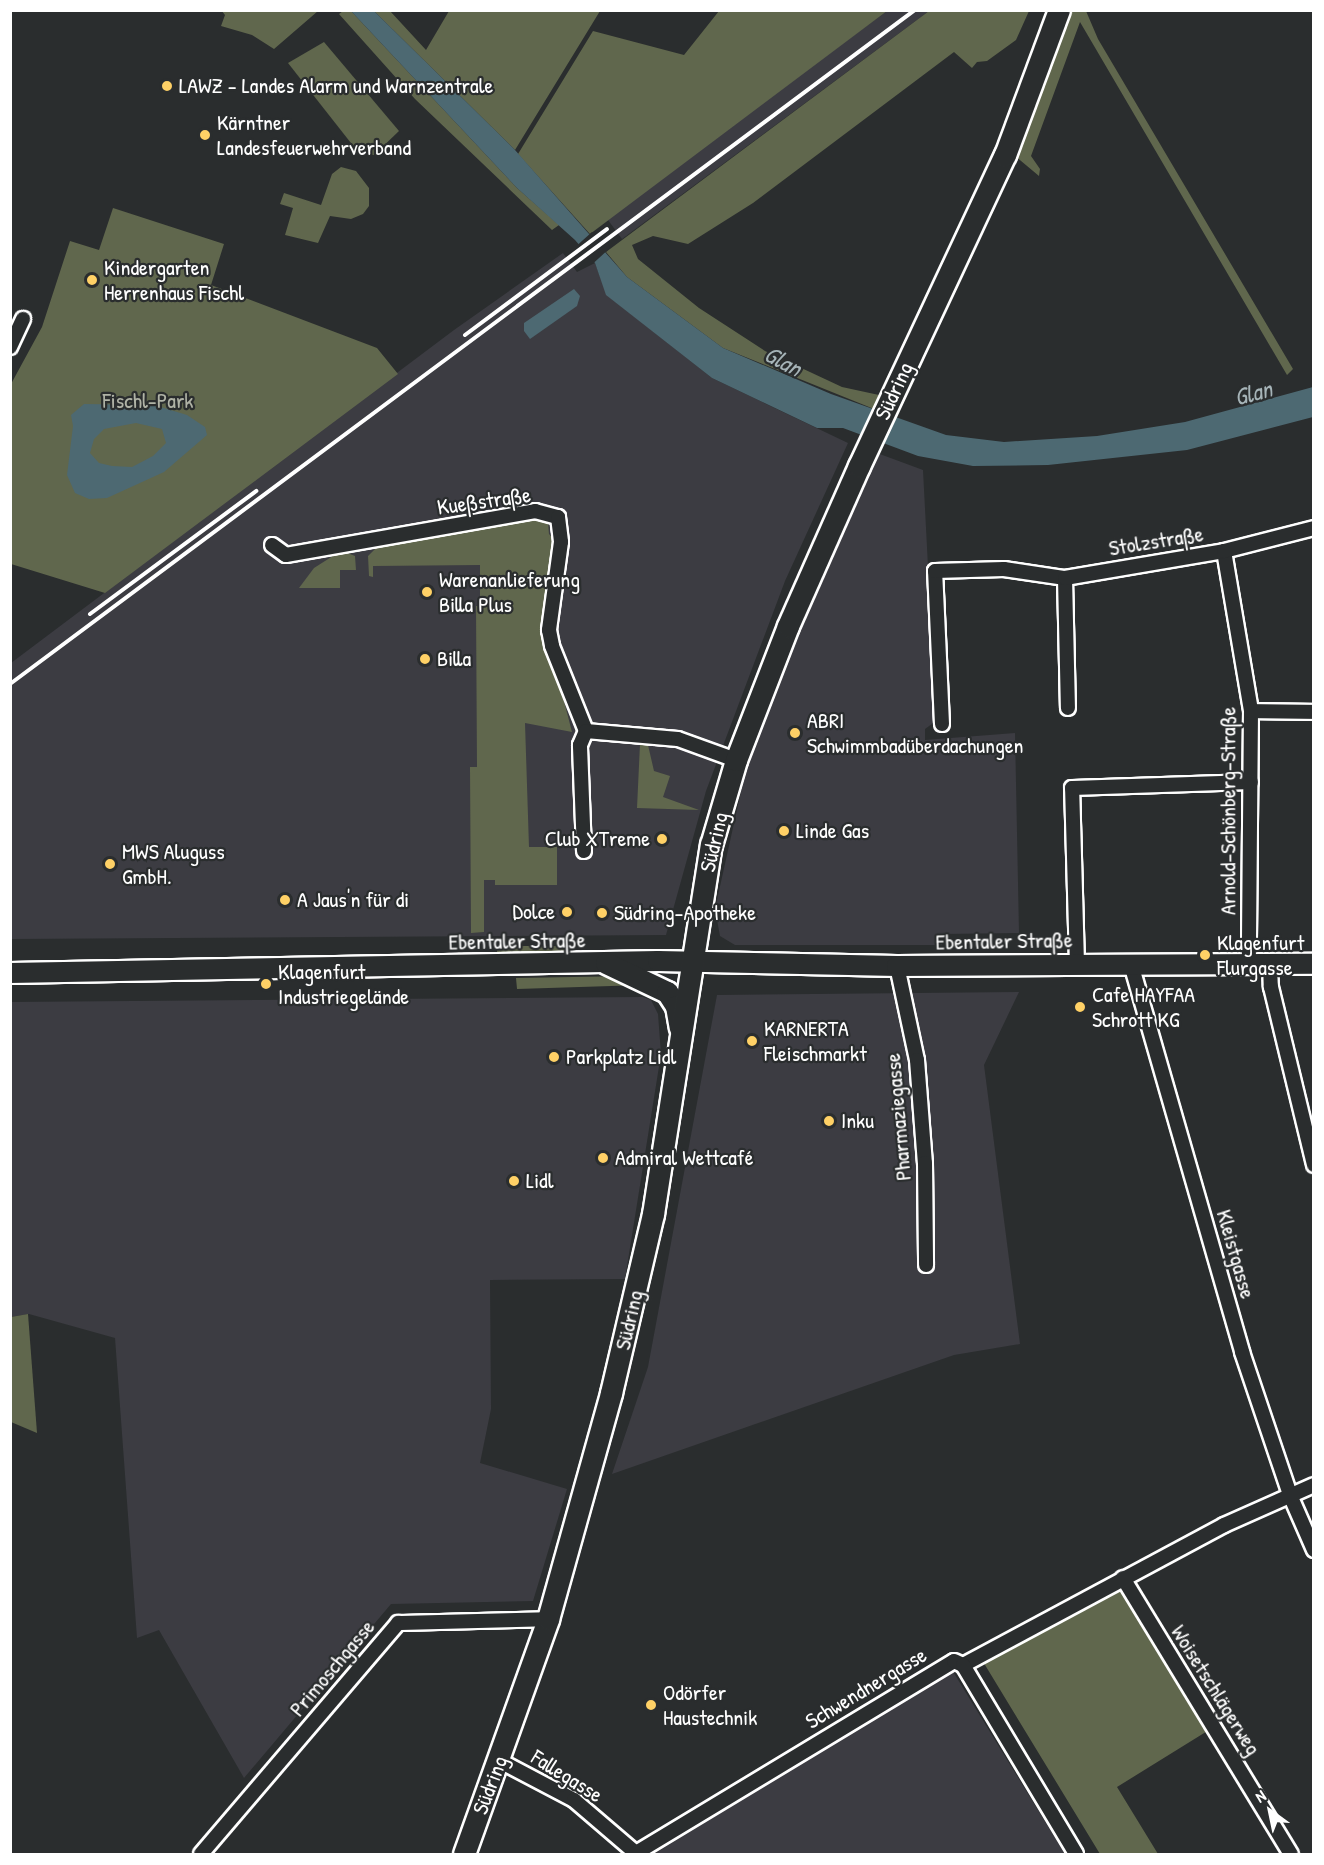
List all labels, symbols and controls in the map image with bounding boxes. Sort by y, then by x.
place label: LAWZ - Landes Alarm und Warnzentrale [179,73,493,99]
marker: LAWZ - Landes Alarm und Warnzentrale [160,79,174,93]
place label: Kärntner Landesfeuerwehrverband [217,109,411,160]
marker: Kärntner Landesfeuerwehrverband [198,128,212,142]
place label: Kindergarten Herrenhaus Fischl [104,254,244,306]
marker: Kindergarten Herrenhaus Fischl [85,273,99,287]
water label: Glan [759,339,807,383]
street label: Südring [869,358,919,424]
water label: Glan [1231,374,1275,412]
park label: Fischl-Park [103,388,193,414]
street label: Kueßstraße [436,481,532,521]
street label: Stolzstraße [1107,521,1205,561]
place label: Warenanlieferung Billa Plus [439,566,580,618]
marker: Warenanlieferung Billa Plus [420,585,434,599]
place label: Billa [437,646,471,672]
marker: Billa [418,652,432,666]
place label: ABRI Schwimmbadüberdachungen [807,707,1023,758]
street label: Arnold-Schönberg-Straße [1215,707,1241,915]
marker: ABRI Schwimmbadüberdachungen [788,726,802,740]
street label: Südring [694,810,734,874]
place label: Linde Gas [796,818,869,844]
marker: Linde Gas [777,824,791,838]
place label: Club XTreme [545,826,650,852]
marker: Club XTreme [655,832,669,846]
place label: MWS Aluguss GmbH. [122,838,225,890]
marker: MWS Aluguss GmbH. [103,857,117,871]
place label: A Jaus'n für di [297,887,409,913]
marker: A Jaus'n für di [278,893,292,907]
place label: Dolce [513,899,555,925]
place label: Südring-Apotheke [614,900,756,926]
marker: Dolce [560,905,574,919]
marker: Südring-Apotheke [595,906,609,920]
street label: Ebentaler Straße [448,927,586,955]
street label: Ebentaler Straße [935,927,1073,955]
place label: Klagenfurt Flurgasse [1217,929,1304,980]
marker: Klagenfurt Flurgasse [1198,948,1212,962]
place label: Klagenfurt Industriegelände [278,958,409,1010]
marker: Klagenfurt Industriegelände [259,977,273,991]
place label: Cafe HAYFAA Schrott KG [1092,981,1195,1032]
marker: Cafe HAYFAA Schrott KG [1073,1000,1087,1014]
place label: KARNERTA Fleischmarkt [764,1015,867,1066]
marker: KARNERTA Fleischmarkt [745,1034,759,1048]
place label: Parkplatz Lidl [566,1044,676,1070]
marker: Parkplatz Lidl [547,1050,561,1064]
street label: Pharmaziegasse [879,1052,917,1182]
place label: Inku [841,1108,874,1134]
marker: Inku [822,1114,836,1128]
place label: Admiral Wettcafé [615,1145,753,1171]
marker: Admiral Wettcafé [596,1151,610,1165]
place label: Lidl [526,1168,554,1194]
marker: Lidl [507,1174,521,1188]
street label: Kleistgasse [1211,1207,1261,1301]
street label: Südring [609,1288,649,1352]
street label: Primoschgasse [284,1614,380,1722]
street label: Woisetschlägerweg [1165,1620,1267,1760]
street label: Schwendnergasse [801,1642,931,1734]
place label: Odörfer Haustechnik [663,1679,757,1730]
marker: Odörfer Haustechnik [644,1698,658,1712]
street label: Fallegasse [526,1744,608,1808]
street label: Südring [467,1752,513,1818]
north arrow [1240,1781,1300,1841]
text: N [1251,1784,1270,1807]

